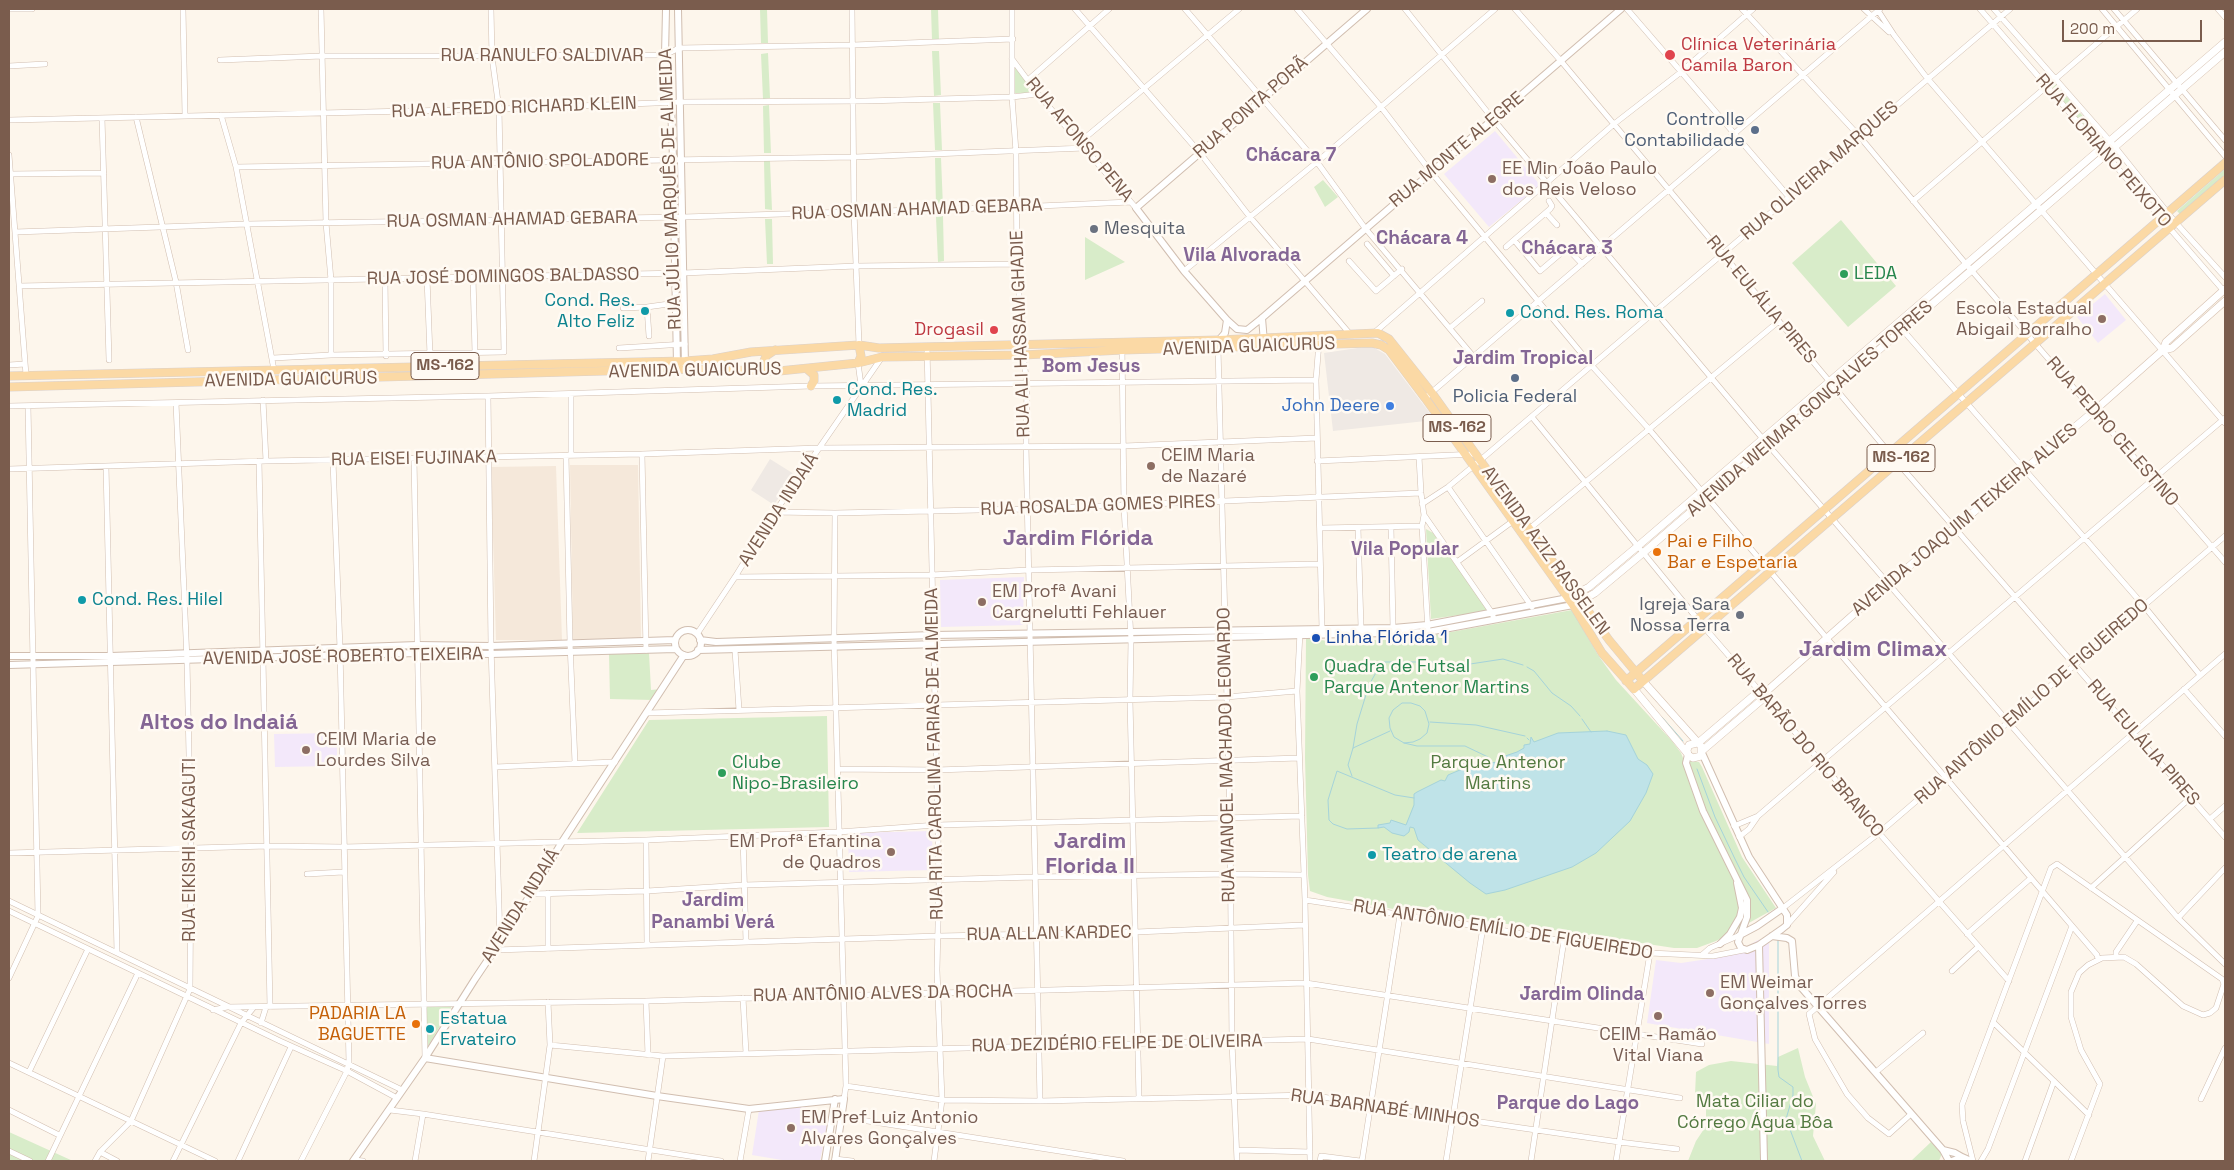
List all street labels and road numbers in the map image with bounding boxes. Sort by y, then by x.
street label: RUA RANULFO SALDIVAR [440,45,644,67]
street label: RUA JÚLIO MARQUÊS DE ALMEIDA [655,48,687,330]
street label: RUA PONTA PORÃ [1189,52,1313,164]
street label: RUA FLORIANO PEIXOTO [2031,70,2175,232]
street label: RUA AFONSO PENA [1021,73,1137,207]
street label: RUA MONTE ALEGRE [1385,88,1529,212]
street label: RUA ALFREDO RICHARD KLEIN [391,93,637,123]
street label: RUA OLIVEIRA MARQUES [1737,97,1903,245]
street label: RUA ANTÔNIO SPOLADORE [431,149,649,175]
street label: RUA OSMAN AHAMAD GEBARA [791,195,1043,225]
street label: RUA OSMAN AHAMAD GEBARA [386,207,638,233]
street label: RUA ALI HASSAM GHADIE [1007,230,1035,438]
street label: RUA EULÁLIA PIRES [1701,232,1821,368]
street label: RUA JOSÉ DOMINGOS BALDASSO [366,264,640,290]
street label: AVENIDA WEIMAR GONÇALVES TORRES [1683,296,1937,522]
street label: AVENIDA GUAICURUS [1162,333,1336,361]
road number: MS-162 [411,352,479,380]
street label: RUA PEDRO CELESTINO [2041,353,2183,511]
street label: AVENIDA GUAICURUS [608,359,782,383]
street label: AVENIDA GUAICURUS [204,368,378,392]
road number: MS-162 [1423,414,1491,442]
street label: AVENIDA JOAQUIM TEIXEIRA ALVES [1848,419,2082,621]
road number: MS-162 [1867,444,1935,472]
street label: RUA EISEI FUJINAKA [331,447,497,471]
street label: AVENIDA INDAIÁ [734,449,824,571]
street label: AVENIDA AZIZ RASSELEN [1476,462,1614,640]
street label: RUA ROSALDA GOMES PIRES [980,491,1216,521]
street label: RUA RITA CAROLINA FARIAS DE ALMEIDA [921,588,949,920]
street label: RUA ANTÔNIO EMÍLIO DE FIGUEIREDO [1911,594,2153,810]
street label: RUA MANOEL MACHADO LEONARDO [1214,607,1240,903]
street label: AVENIDA JOSÉ ROBERTO TEIXEIRA [202,644,484,670]
street label: RUA BARÃO DO RIO BRANCO [1722,650,1888,842]
street label: RUA EULÁLIA PIRES [2082,675,2204,811]
street label: RUA EIKISHI SAKAGUTI [179,758,201,942]
street label: AVENIDA INDAIÁ [477,845,565,967]
street label: RUA ANTÔNIO EMÍLIO DE FIGUEIREDO [1352,896,1654,964]
street label: RUA ALLAN KARDEC [966,922,1132,946]
street label: RUA ANTÔNIO ALVES DA ROCHA [753,981,1013,1007]
street label: RUA DEZIDÉRIO FELIPE DE OLIVEIRA [971,1031,1263,1057]
street label: RUA BARNABÉ MINHOS [1289,1085,1481,1133]

